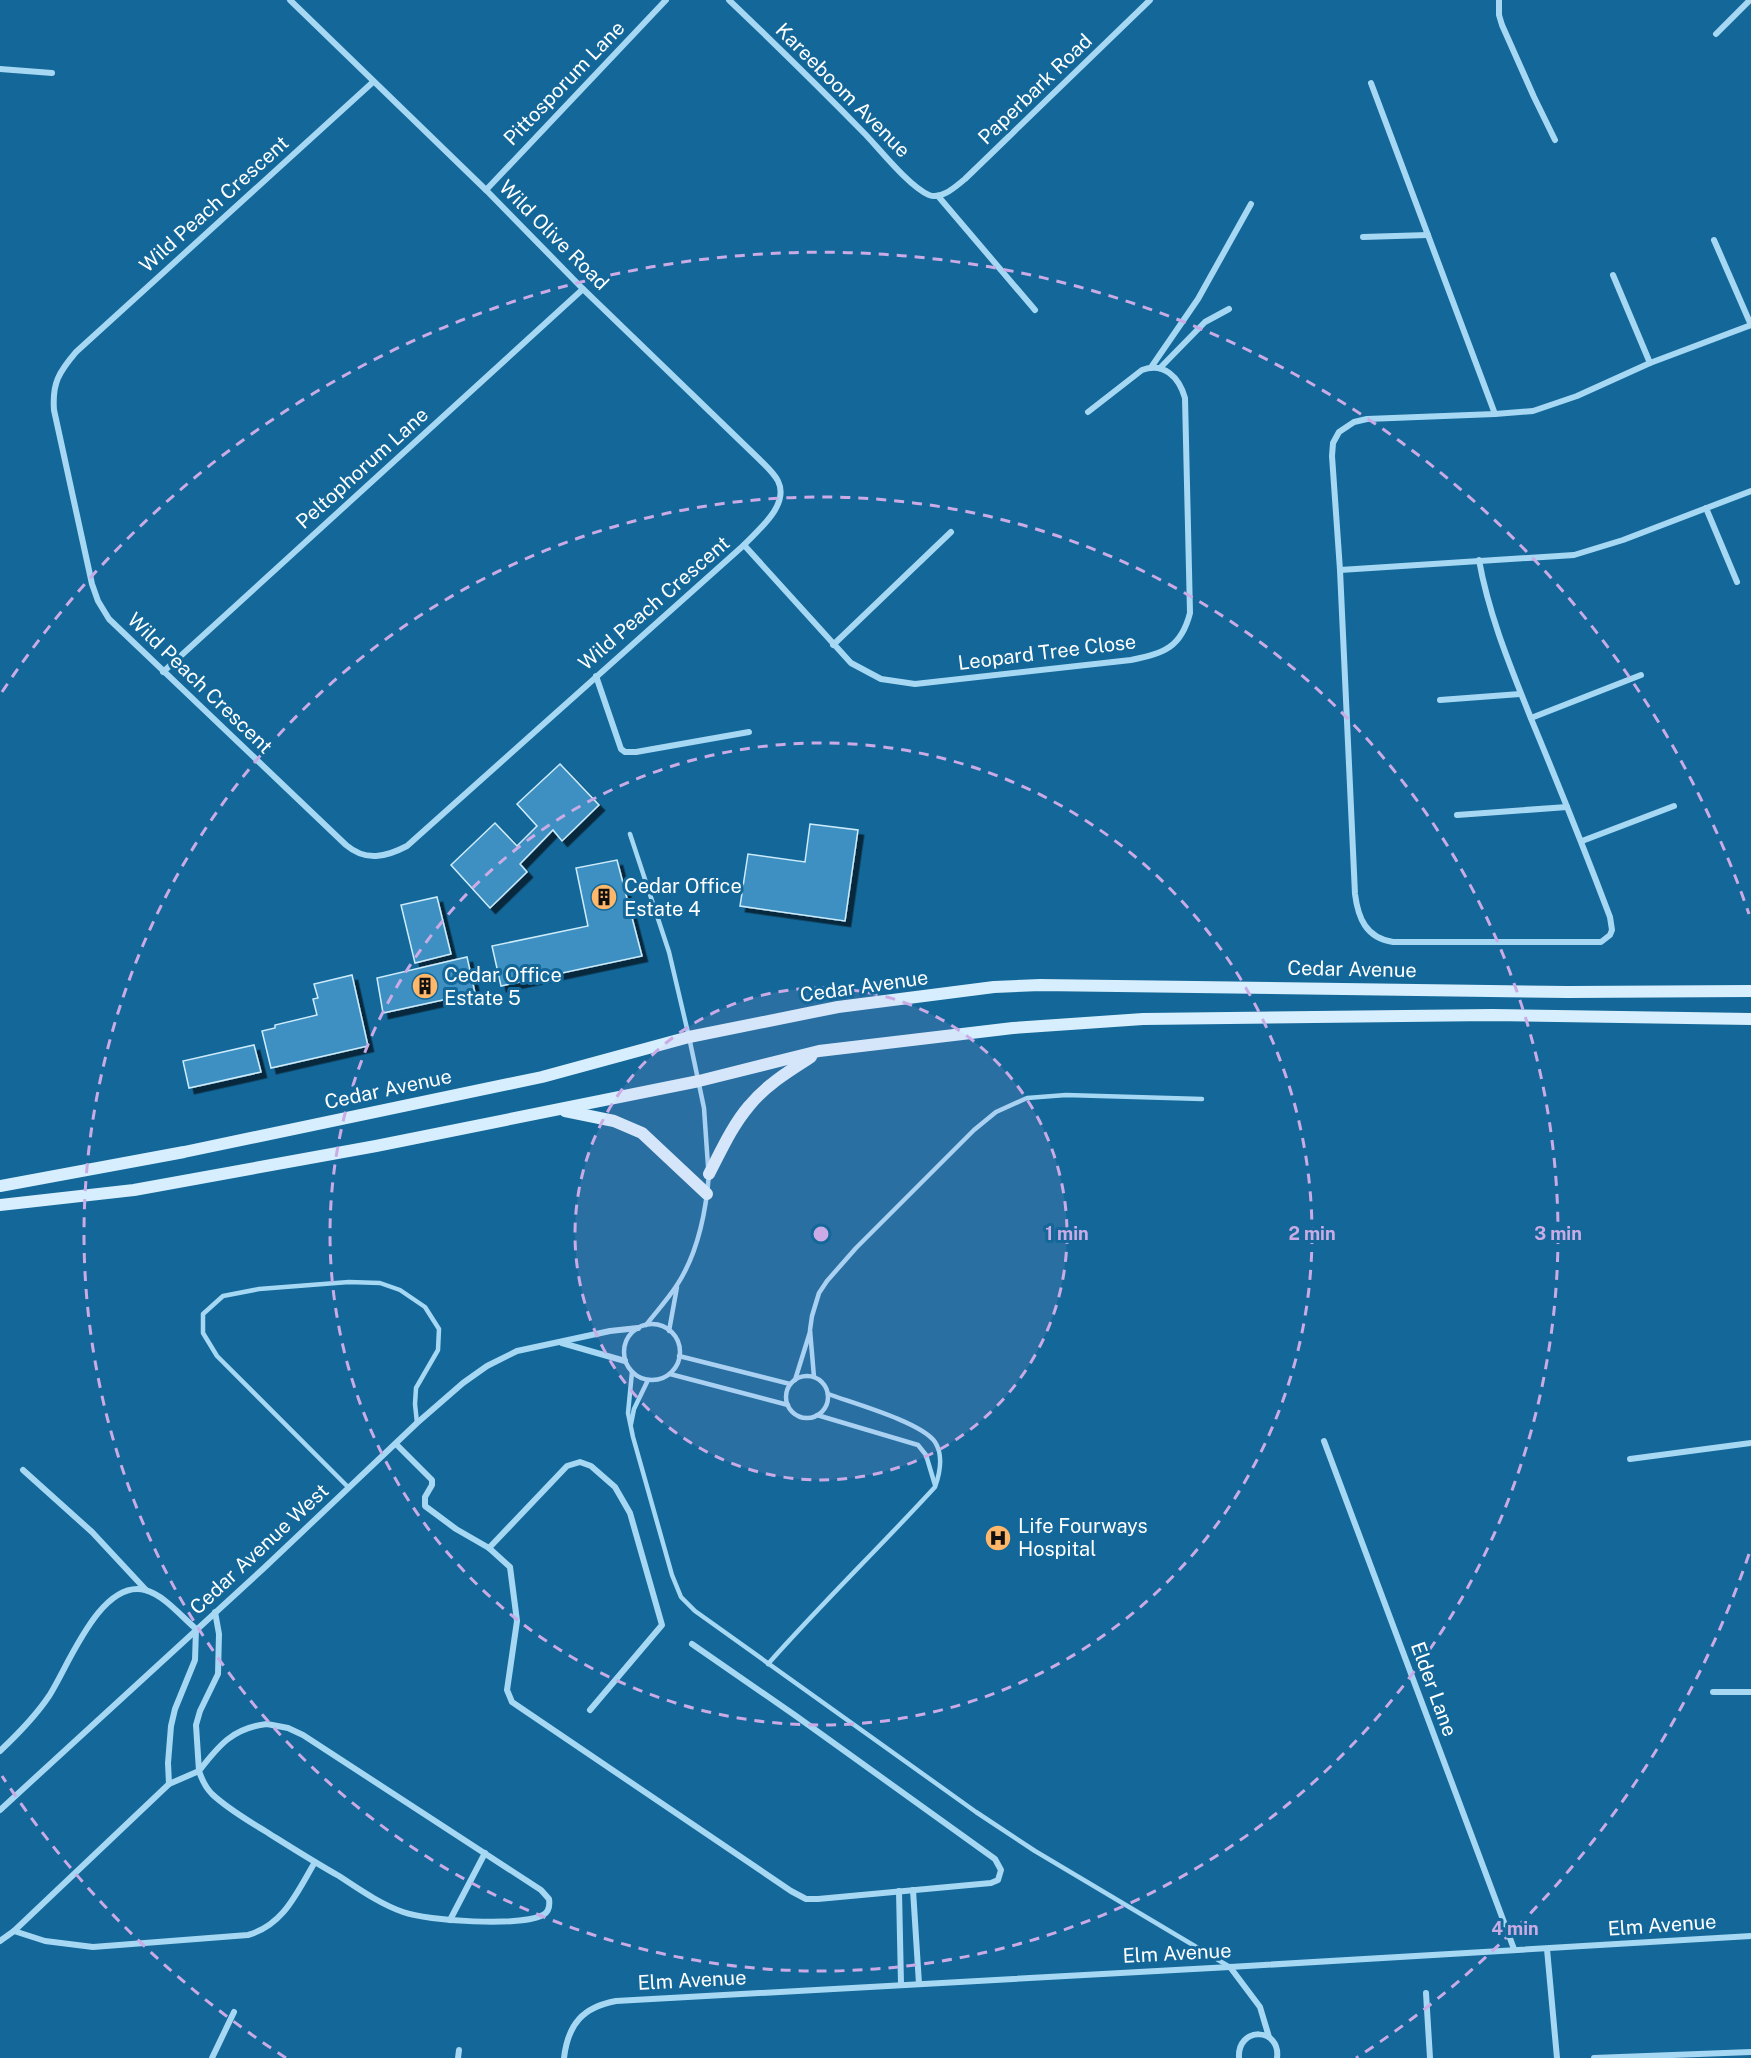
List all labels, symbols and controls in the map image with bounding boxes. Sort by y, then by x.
street label: Pittosporum Lane [499,16,629,150]
street label: Kareeboom Avenue [771,18,915,162]
street label: Paperbark Road [973,29,1097,149]
street label: Wild Peach Crescent [135,131,293,277]
street label: Wild Olive Road [494,175,614,295]
street label: Peltophorum Lane [291,402,433,534]
street label: Wild Peach Crescent [574,531,734,675]
street label: Wild Peach Crescent [123,608,277,758]
street label: Leopard Tree Close [957,629,1137,675]
place label: Cedar Office Estate 4 [624,874,742,921]
building icon: Cedar Office Estate 4 [589,882,619,912]
street label: Cedar Avenue [1287,956,1417,982]
place label: Cedar Office Estate 5 [444,963,562,1010]
street label: Cedar Avenue [798,965,930,1007]
building icon: Cedar Office Estate 5 [410,971,440,1001]
street label: Cedar Avenue [322,1064,454,1114]
text: 1 min [1045,1223,1089,1244]
text: 2 min [1288,1223,1336,1244]
text: 3 min [1534,1223,1582,1244]
centre of rings [811,1224,831,1244]
street label: Cedar Avenue West [185,1479,333,1619]
place label: Life Fourways Hospital [1018,1514,1148,1561]
hospital icon: Life Fourways Hospital [983,1523,1013,1553]
street label: Elder Lane [1406,1638,1462,1740]
street label: Elm Avenue [1607,1909,1717,1941]
text: 4 min [1491,1918,1539,1939]
street label: Elm Avenue [1122,1938,1232,1968]
street label: Elm Avenue [637,1965,747,1995]

